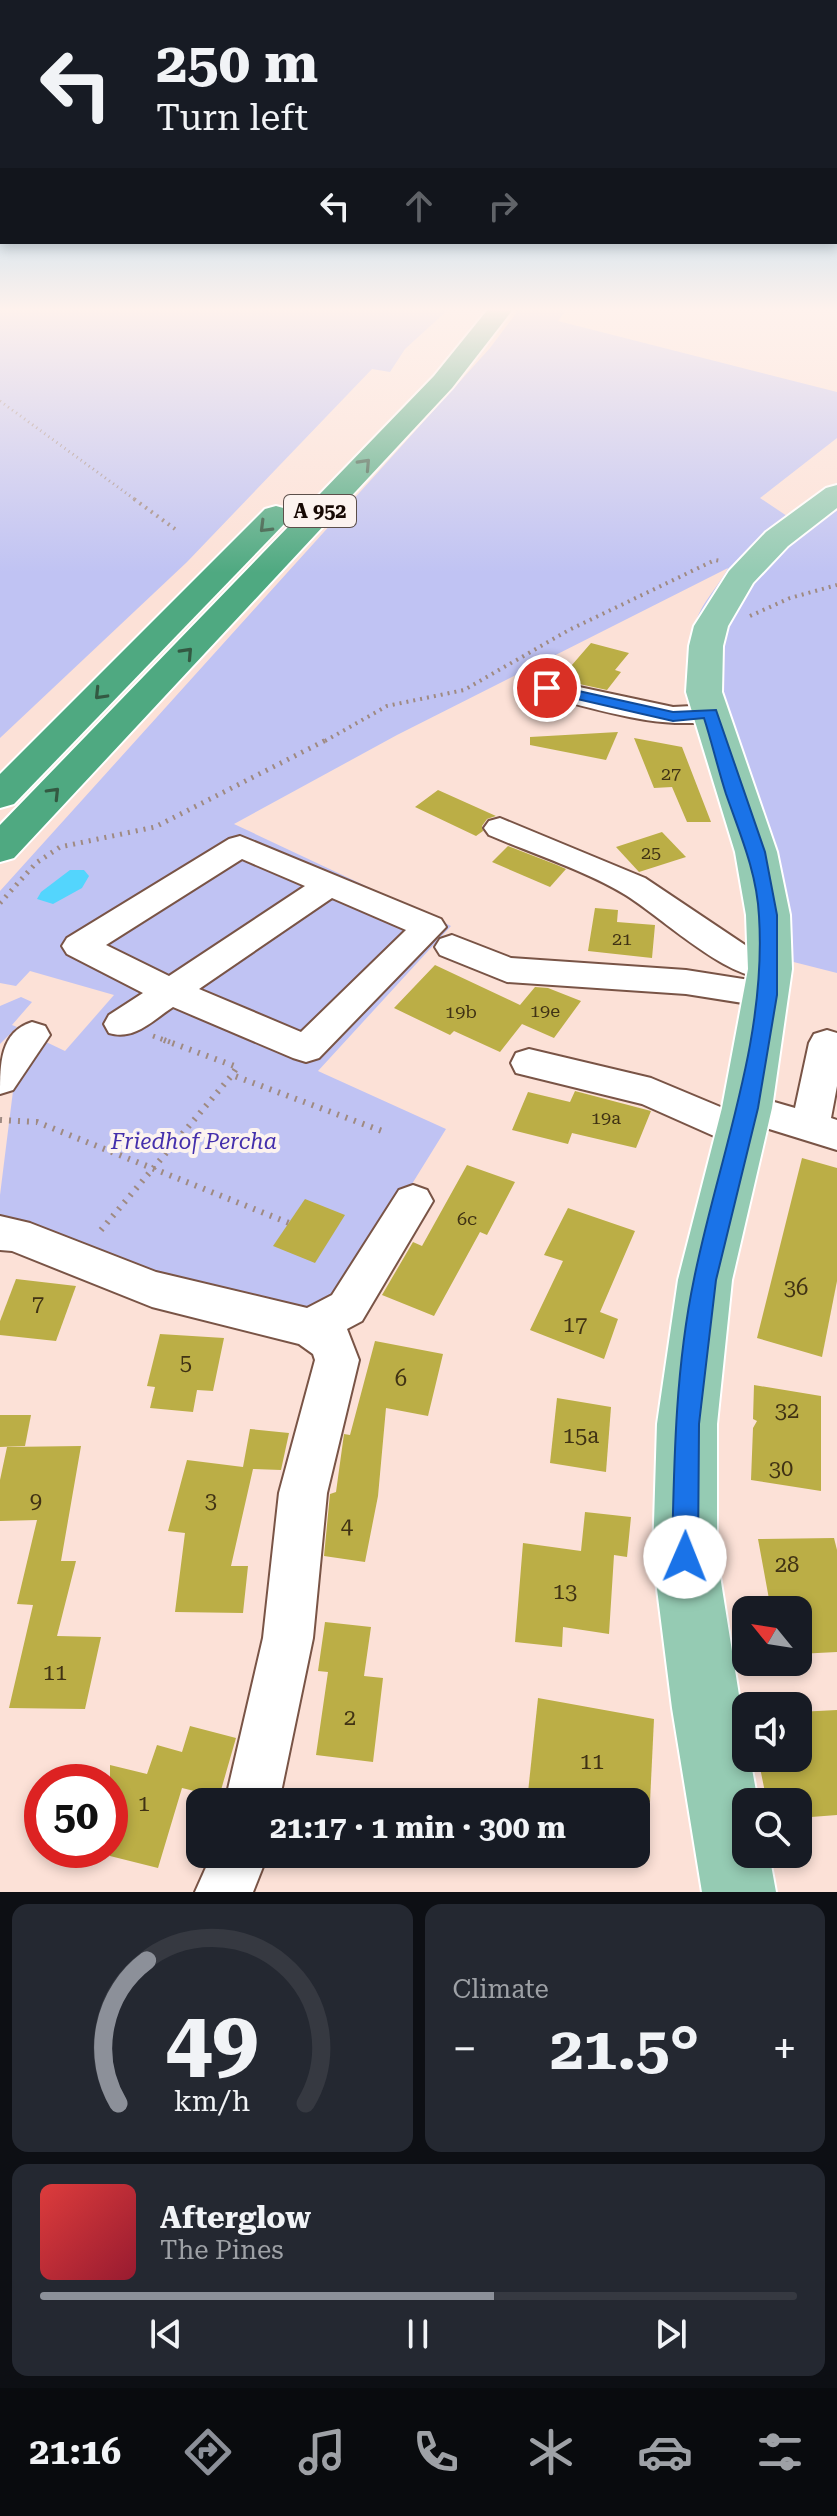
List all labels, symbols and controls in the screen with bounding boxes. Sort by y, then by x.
text: 250 m [156,30,318,96]
icon: left [24,32,128,136]
text: Turn left [156,97,308,139]
icon: left [313,184,357,228]
icon: ahead [397,184,441,228]
icon: right [481,184,525,228]
one-way arrow [356,459,371,473]
road number: A 952 [284,495,356,527]
one-way arrow [260,518,274,532]
one-way arrow [177,648,192,662]
pin [513,654,581,722]
icon: arrive [525,666,569,710]
one-way arrow [95,685,109,699]
house number: 27 [661,763,681,784]
one-way arrow [44,788,59,802]
house number: 25 [641,842,661,863]
house number: 21 [612,928,632,949]
house number: 19e [530,1000,560,1021]
house number: 19b [445,1001,477,1022]
house number: 19a [591,1107,621,1128]
park label: Friedhof Percha [110,1129,277,1154]
house number: 6c [457,1208,477,1229]
house number: 36 [784,1275,808,1300]
house number: 7 [32,1291,44,1316]
house number: 17 [563,1312,587,1337]
house number: 5 [180,1350,192,1375]
house number: 6 [395,1366,407,1391]
house number: 32 [775,1398,799,1423]
house number: 15a [563,1423,599,1448]
house number: 30 [769,1456,793,1481]
house number: 9 [30,1488,42,1513]
house number: 3 [205,1488,217,1513]
house number: 4 [341,1514,354,1539]
position arrow [643,1515,727,1599]
house number: 28 [775,1552,799,1577]
house number: 13 [553,1579,577,1604]
north arrow [732,1596,812,1676]
map controls [732,1596,812,1868]
house number: 11 [43,1660,67,1685]
button: sound [732,1692,812,1772]
house number: 2 [344,1705,356,1730]
house number: 11 [580,1749,604,1774]
speed limit sign: 50 [24,1764,128,1868]
button: search [732,1788,812,1868]
house number: 1 [138,1791,150,1816]
text: 21:17 · 1 min · 300 m [270,1810,566,1845]
text: Climate [453,1974,549,2004]
text: 49 [166,1993,259,2090]
text: 21.5° [550,2013,700,2084]
text: − [453,2023,477,2075]
text: + [772,2023,797,2075]
text: km/h [174,2084,251,2118]
text: Afterglow [160,2200,311,2235]
text: The Pines [160,2235,284,2265]
icon: previous [144,2312,188,2356]
icon: pause [396,2312,440,2356]
icon: next [649,2312,693,2356]
icon: directions [180,2424,236,2480]
icon: music [294,2424,350,2480]
icon: phone [408,2424,464,2480]
icon: climate [523,2424,579,2480]
icon: car [637,2424,693,2480]
icon: filters [752,2424,808,2480]
text: 21:16 [29,2431,121,2473]

